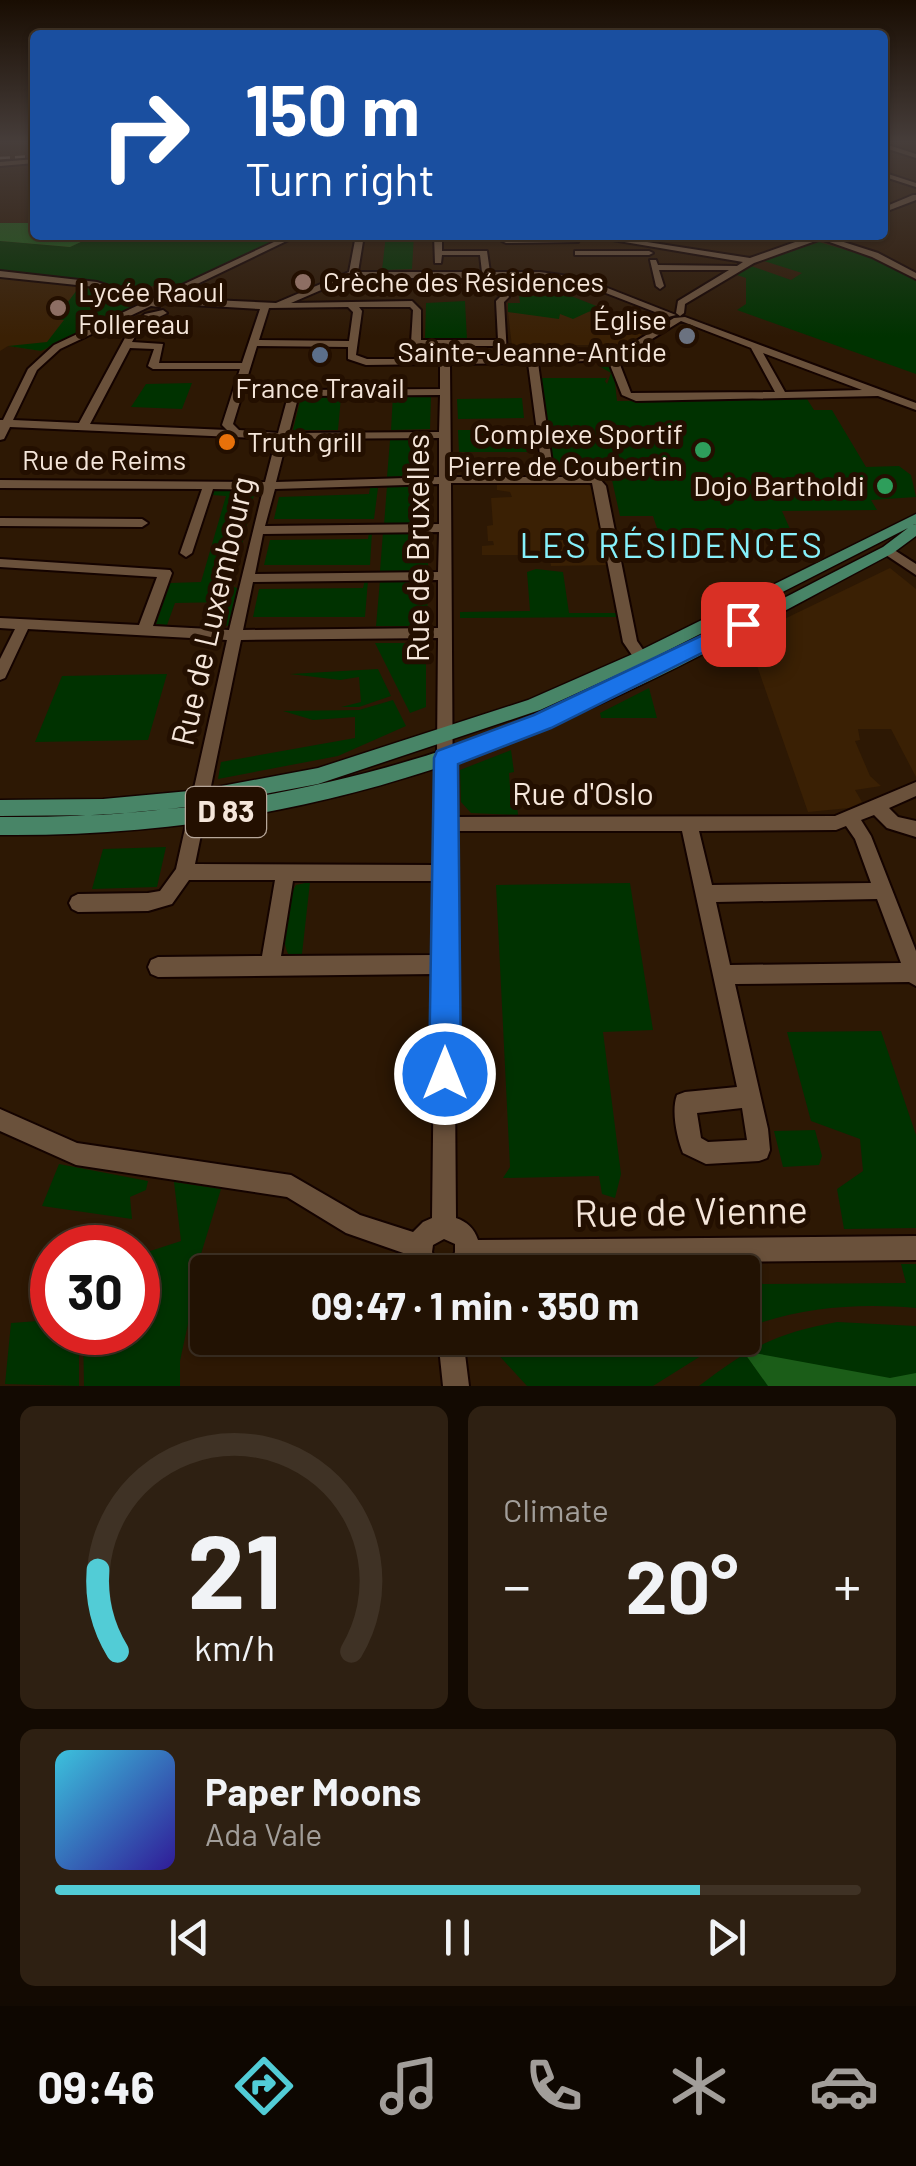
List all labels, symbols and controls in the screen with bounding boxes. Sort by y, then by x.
text: 150 m [245,66,420,150]
icon: right [80,70,210,200]
text: Turn right [245,151,435,205]
place label: Crèche des Résidences [323,264,604,298]
marker: Crèche des Résidences [292,271,314,293]
place label: Lycée Raoul Follereau [78,274,224,340]
marker: Lycée Raoul Follereau [47,297,69,319]
place label: Église Sainte-Jeanne-Antide [398,302,667,368]
marker: Église Sainte-Jeanne-Antide [676,325,698,347]
marker: France Travail [309,344,331,366]
place label: France Travail [235,370,405,404]
place label: Complexe Sportif Pierre de Coubertin [448,416,683,482]
place label: Truth grill [247,424,363,458]
marker: Truth grill [216,431,238,453]
street label: Rue de Bruxelles [397,434,435,662]
marker: Complexe Sportif Pierre de Coubertin [692,439,714,461]
street label: Rue de Reims [22,442,186,476]
place label: Dojo Bartholdi [693,468,865,502]
street label: Rue de Luxembourg [162,472,260,749]
marker: Dojo Bartholdi [874,475,896,497]
district label: LES RÉSIDENCES [520,523,824,565]
pin [701,582,786,667]
icon: arrive [716,597,771,652]
street label: Rue d'Oslo [512,773,654,811]
road number: D 83 [186,787,266,837]
position arrow [393,1022,497,1126]
street label: Rue de Vienne [574,1185,808,1235]
speed limit sign: 30 [30,1225,160,1355]
text: 09:47 · 1 min · 350 m [311,1282,639,1328]
text: Climate [503,1490,609,1528]
text: 21 [187,1505,281,1630]
text: 20° [626,1539,738,1629]
text: − [503,1551,531,1617]
text: + [833,1551,861,1617]
text: km/h [194,1625,274,1668]
text: Paper Moons [205,1768,421,1814]
text: Ada Vale [205,1814,322,1852]
icon: previous [162,1910,217,1965]
icon: pause [430,1910,485,1965]
icon: next [699,1910,754,1965]
icon: directions [229,2051,299,2121]
icon: music [374,2051,444,2121]
icon: phone [519,2051,589,2121]
icon: climate [664,2051,734,2121]
icon: car [809,2051,879,2121]
text: 09:46 [37,2059,155,2113]

